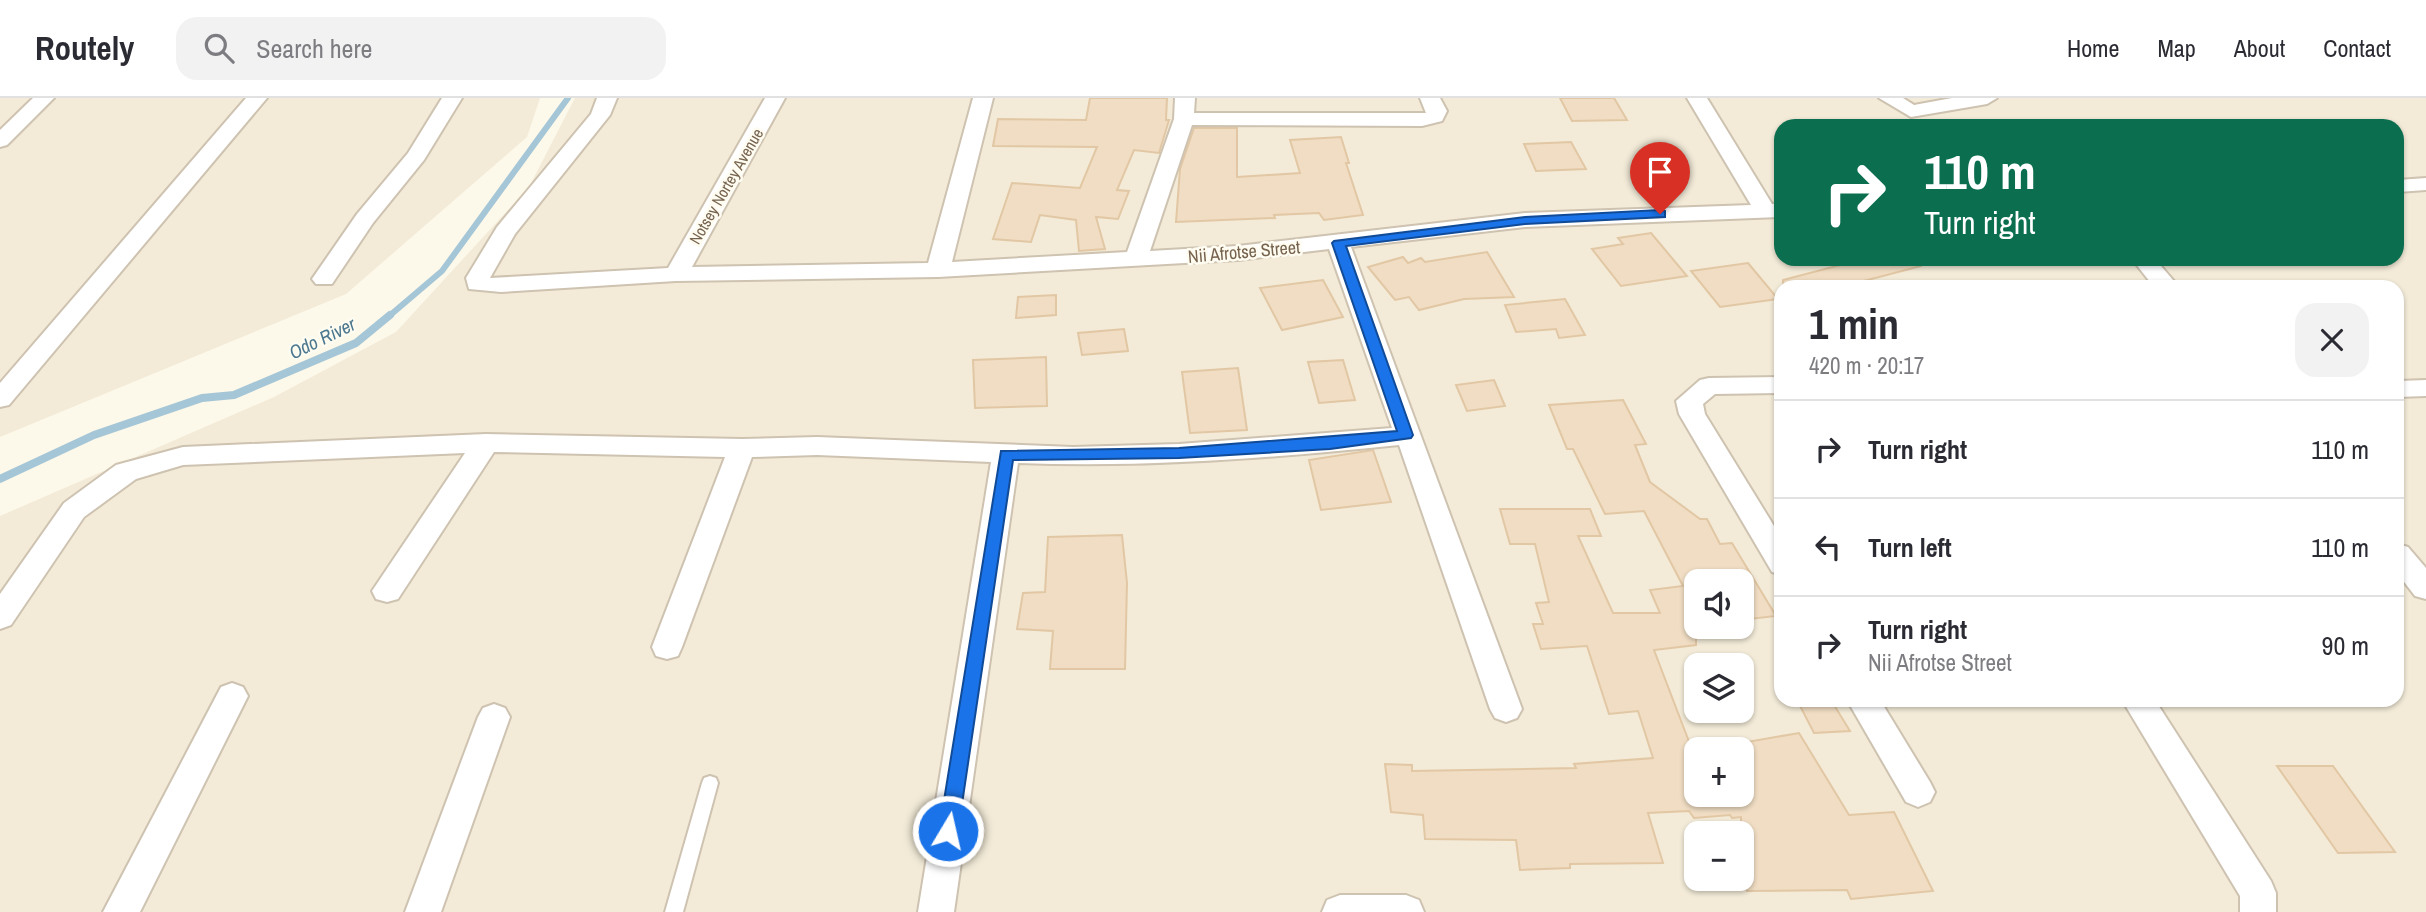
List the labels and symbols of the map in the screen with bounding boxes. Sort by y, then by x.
street label: Notsey Nortey Avenue [684,124,768,248]
pin [1630,142,1690,214]
street label: Nii Afrotse Street [1187,234,1301,269]
water label: Odo River [284,310,360,365]
position arrow [911,794,985,868]

